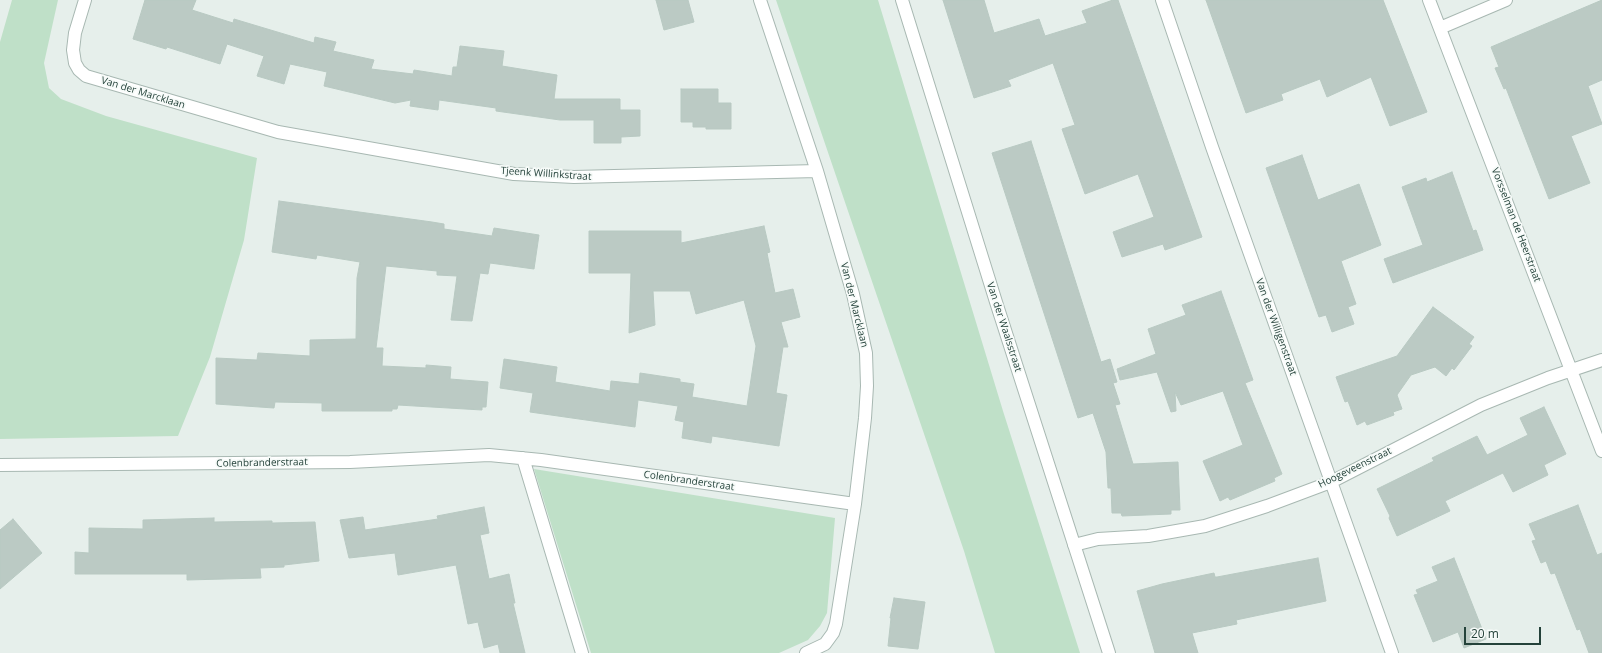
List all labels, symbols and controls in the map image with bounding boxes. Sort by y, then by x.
street label: Van der Marcklaan [100,75,186,111]
street label: Tjeenk Willinkstraat [500,165,592,183]
street label: Vorsselman de Heerstraat [1489,166,1543,284]
street label: Van der Marcklaan [838,261,870,349]
street label: Van der Willigenstraat [1253,277,1299,377]
street label: Van der Waalsstraat [984,281,1024,373]
street label: Hoogeveenstraat [1316,445,1394,491]
street label: Colenbranderstraat [216,456,308,470]
street label: Colenbranderstraat [643,469,735,493]
scale bar [1466,619,1543,645]
text: 20 m [1471,625,1499,642]

